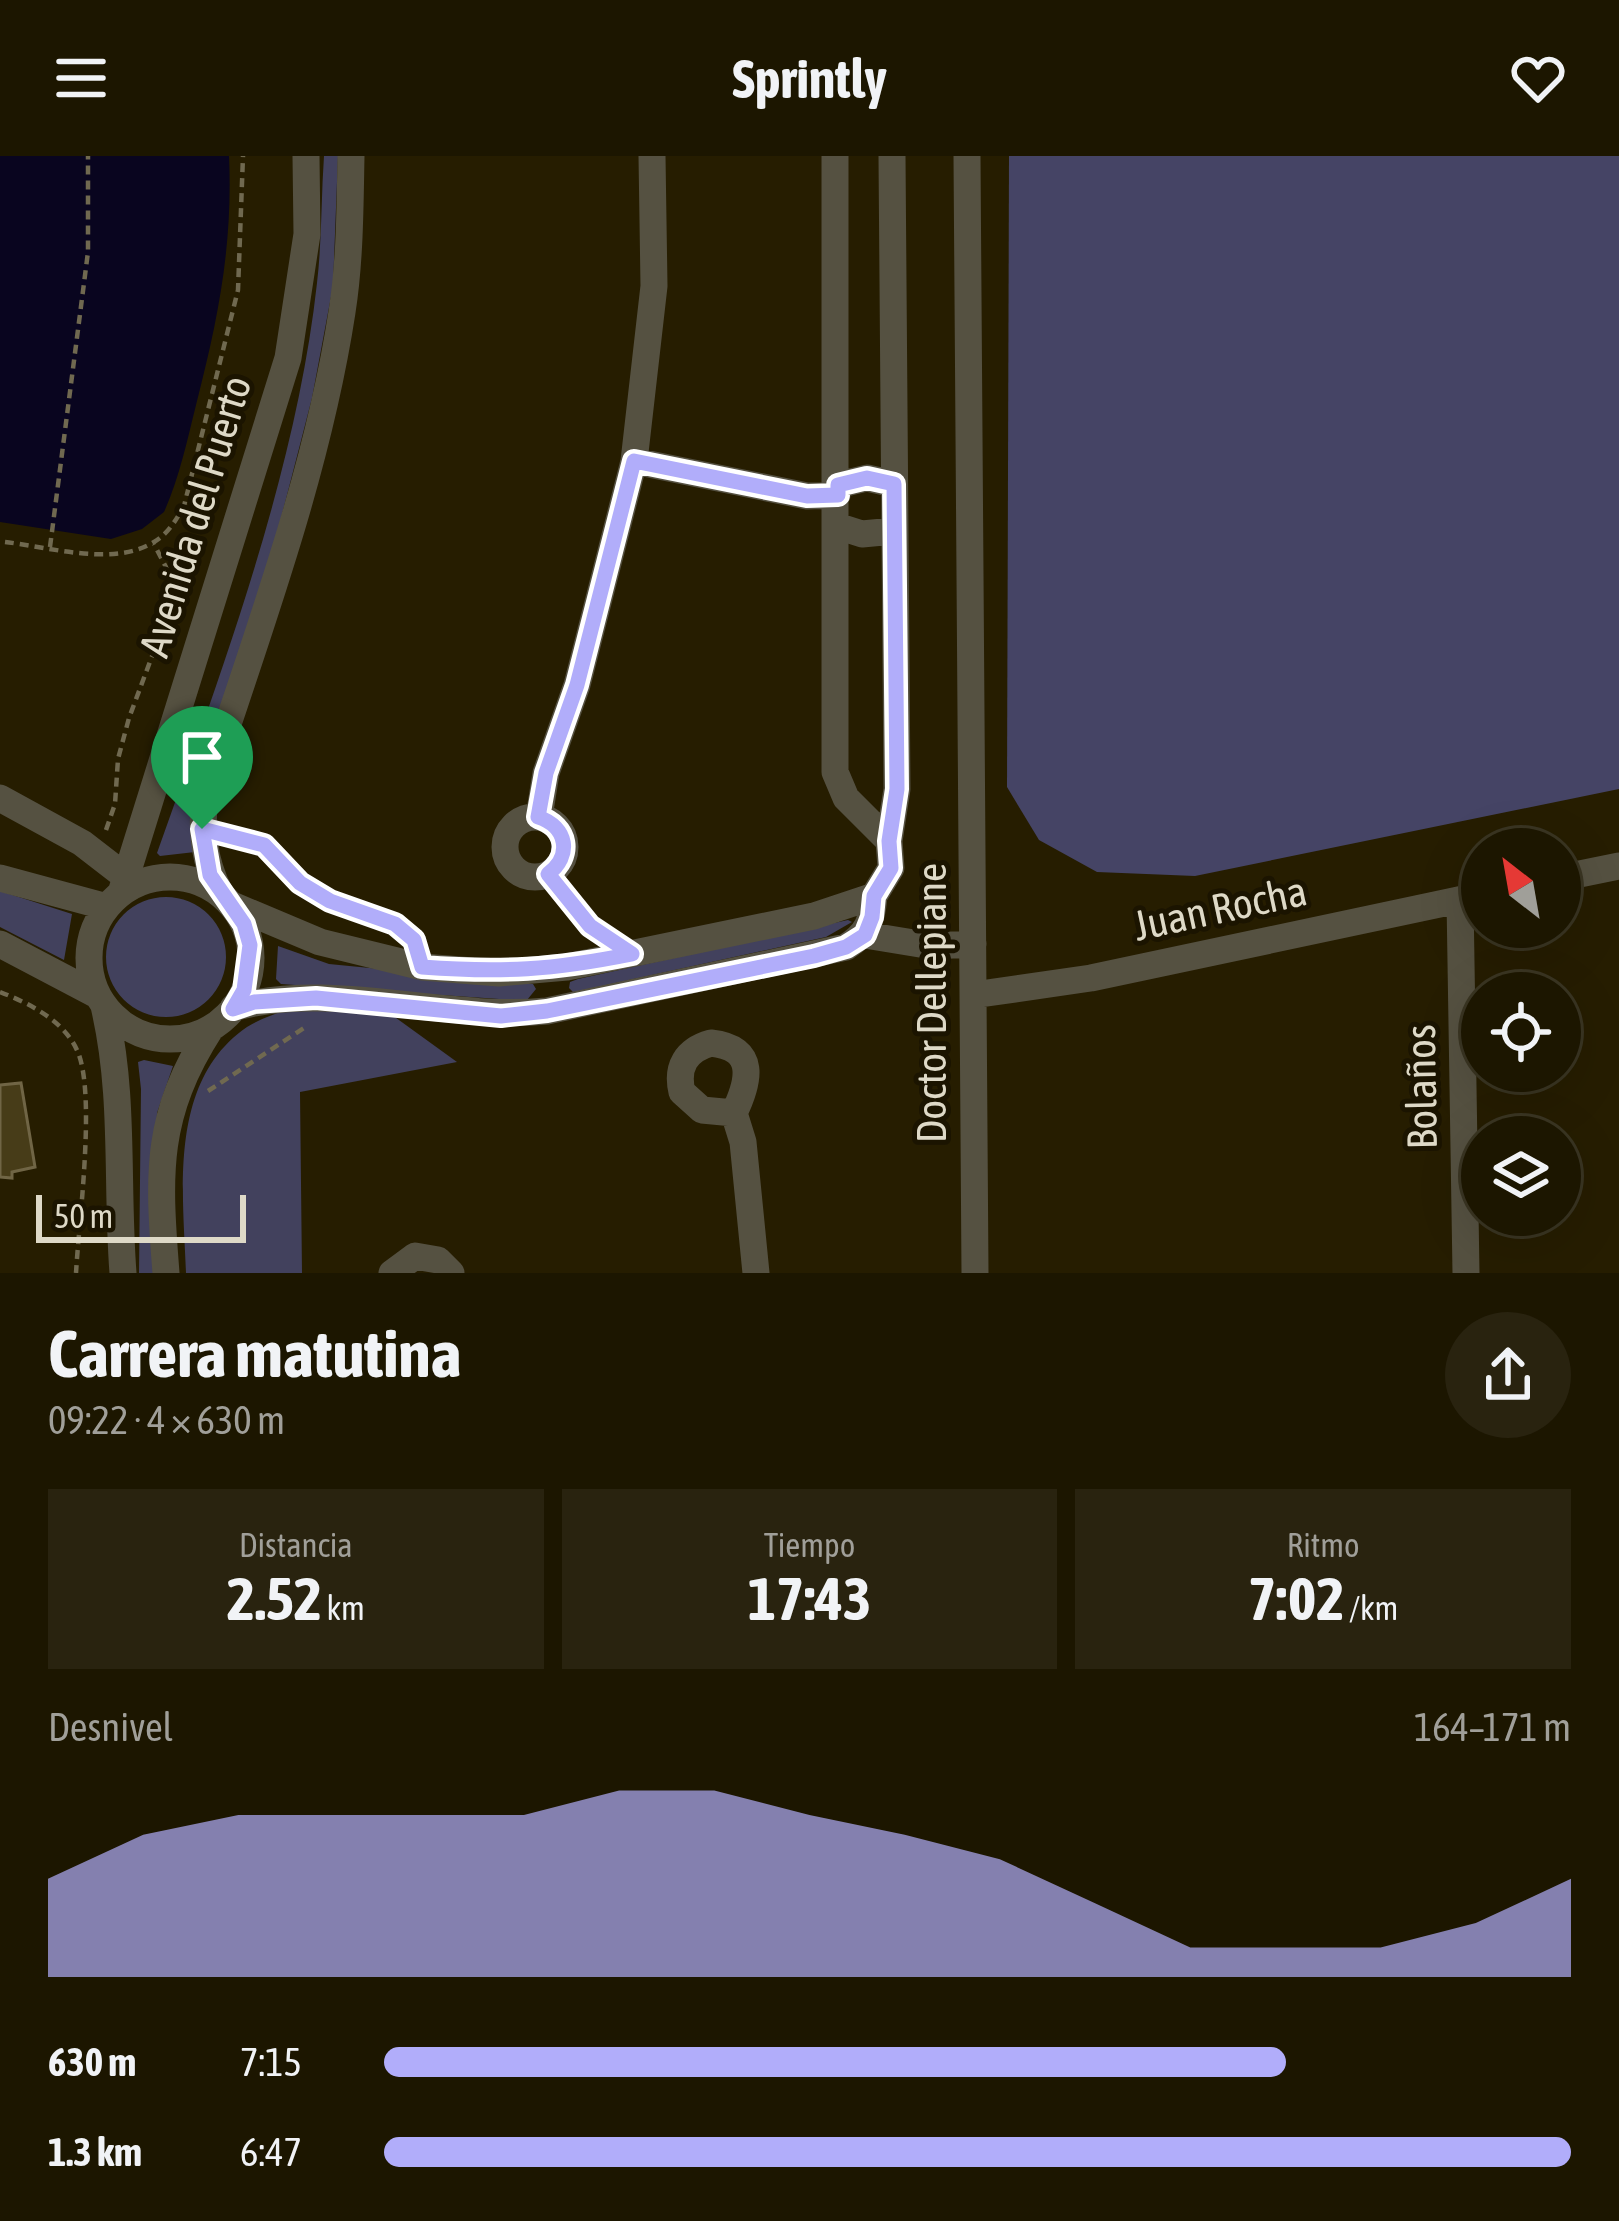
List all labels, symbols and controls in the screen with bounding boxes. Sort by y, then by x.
icon: menu [48,45,114,111]
icon: heart [1505,45,1571,111]
text: Sprintly [732,48,887,109]
street label: Avenida del Puerto [130,370,260,662]
pin [151,706,253,829]
icon: arrive [169,724,235,790]
north arrow [1461,828,1581,948]
map controls [1461,828,1581,1236]
street label: Doctor Dellepiane [907,863,955,1143]
street label: Juan Rocha [1129,866,1311,950]
button: locate [1461,972,1581,1092]
street label: Bolaños [1396,1024,1446,1150]
button: layers [1461,1116,1581,1236]
scale bar [36,1189,246,1242]
text: 50 m [54,1197,113,1235]
button: share [1445,1312,1571,1438]
text: Carrera matutina [48,1315,461,1391]
text: 09:22 · 4 × 630 m [48,1398,285,1442]
text: Distancia [239,1526,353,1564]
text: Tiempo [764,1526,855,1564]
text: Ritmo [1287,1526,1360,1564]
text: 2.52 [227,1564,322,1633]
text: 17:43 [748,1564,871,1633]
text: 7:02 [1248,1564,1344,1633]
text: km [322,1589,365,1627]
text: /km [1344,1589,1398,1627]
text: Desnivel [48,1705,173,1749]
text: 164–171 m [1414,1705,1571,1749]
text: 630 m [48,2040,136,2084]
text: 7:15 [240,2040,302,2084]
text: 1.3 km [48,2130,142,2174]
text: 6:47 [240,2130,302,2174]

